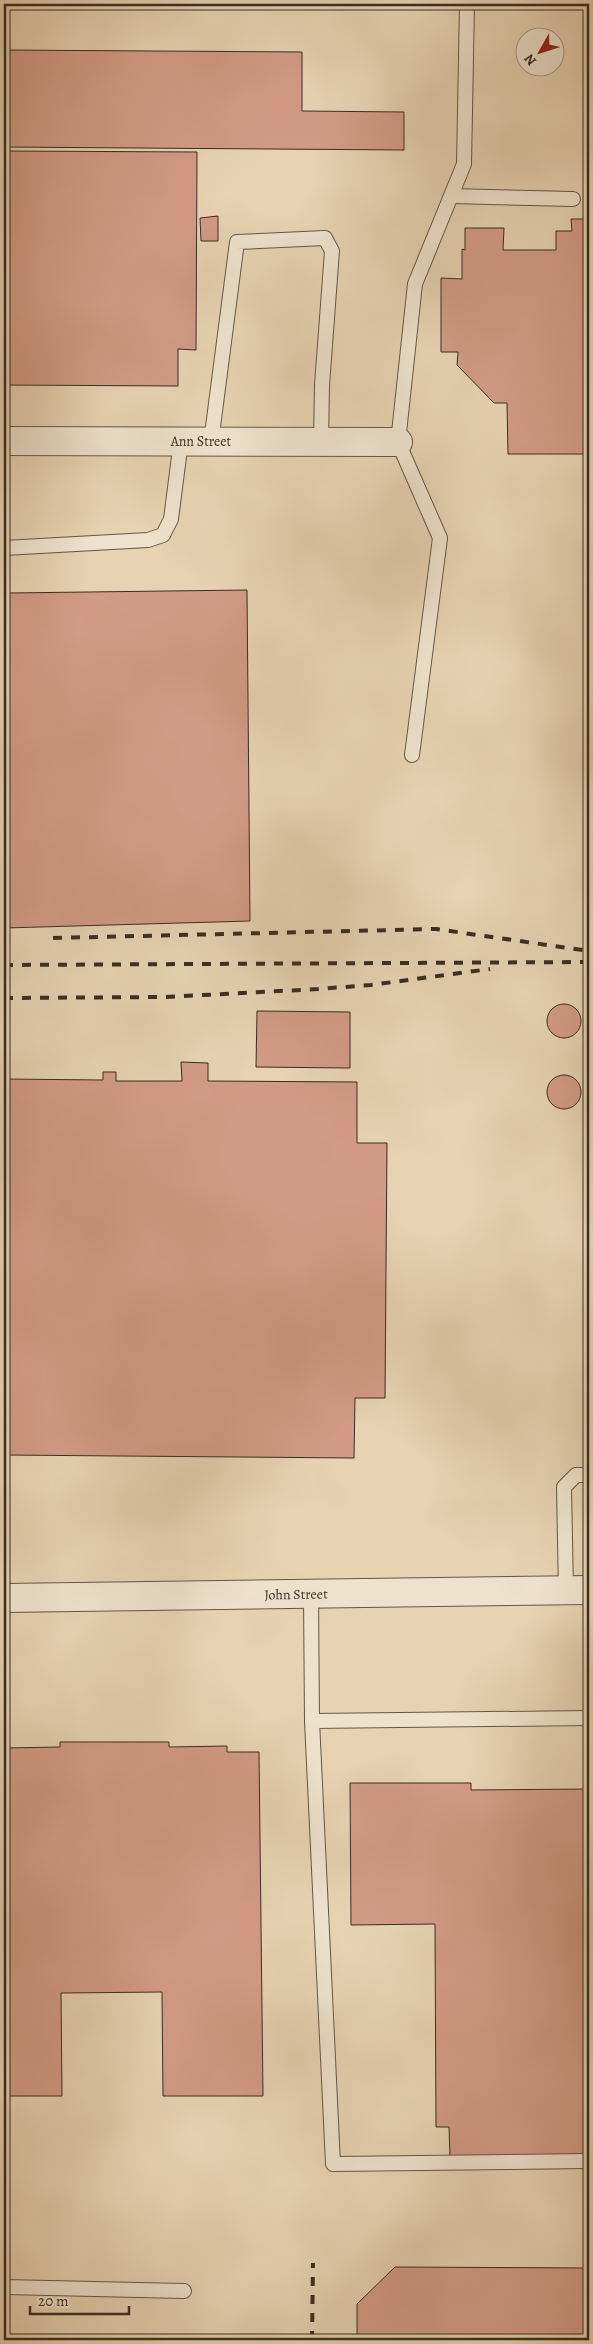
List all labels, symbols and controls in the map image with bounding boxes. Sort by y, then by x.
north arrow [516,28,566,78]
text: N [520,50,541,70]
street label: Ann Street [170,432,232,451]
street label: John Street [264,1584,328,1605]
scale bar [30,2284,129,2316]
text: 20 m [38,2291,69,2311]

